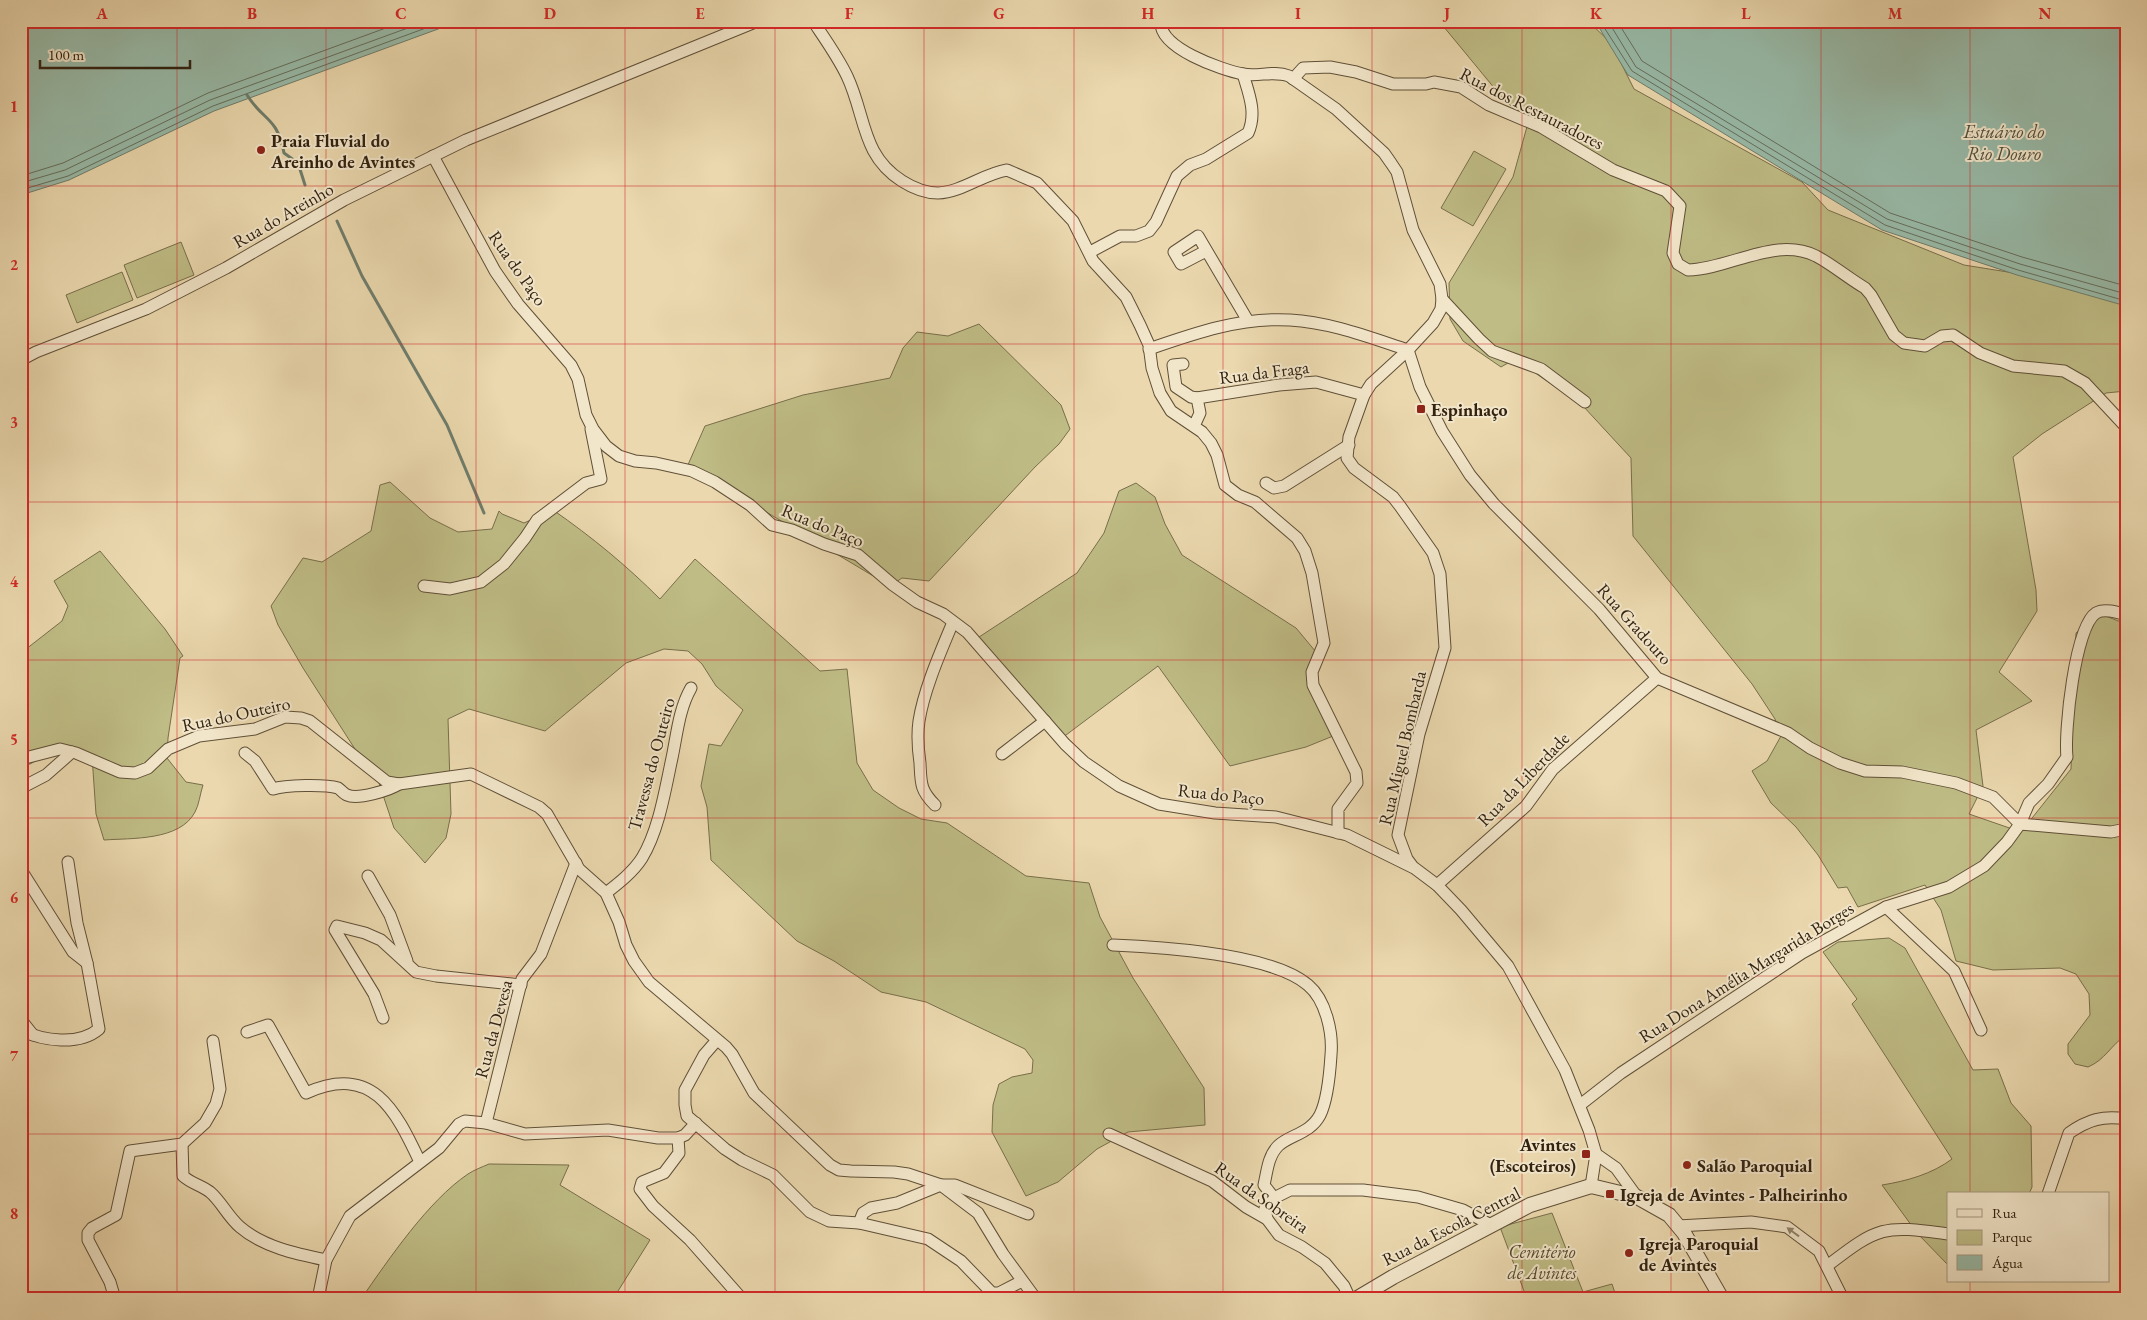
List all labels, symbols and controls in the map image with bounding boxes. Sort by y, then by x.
text: A [95,3,108,24]
text: B [247,3,257,24]
text: C [395,3,407,24]
text: D [544,3,556,24]
text: E [695,3,705,24]
text: F [845,3,854,24]
text: G [993,3,1005,24]
text: H [1142,3,1155,24]
text: I [1295,3,1301,24]
text: J [1442,3,1450,24]
text: K [1590,3,1603,24]
text: L [1741,3,1751,24]
text: M [1888,3,1903,24]
text: N [2039,3,2052,24]
scale bar [40,38,190,70]
text: 100 m [48,45,85,64]
street label: Rua dos Restauradores [1456,62,1608,154]
text: 1 [10,96,18,117]
water label: Estuário do Rio Douro [1963,119,2044,166]
place label: Praia Fluvial do Areinho de Avintes [270,129,415,173]
marker: Praia Fluvial do Areinho de Avintes [255,144,267,156]
street label: Rua do Areinho [229,177,337,253]
street label: Rua do Paço [484,226,552,310]
text: 2 [10,254,19,275]
street label: Rua da Fraga [1218,355,1311,389]
place label: Espinhaço [1431,398,1508,421]
marker: Espinhaço [1415,403,1427,415]
text: 3 [10,412,18,433]
street label: Rua do Paço [778,498,868,552]
text: 4 [10,571,19,592]
street label: Rua Gradouro [1592,578,1678,670]
street label: Rua Miguel Bombarda [1373,668,1431,827]
street label: Rua do Outeiro [180,691,292,737]
street label: Travessa do Outeiro [622,695,680,833]
street label: Rua da Liberdade [1472,727,1574,831]
text: 5 [10,729,18,750]
street label: Rua do Paço [1177,778,1265,810]
text: 6 [10,887,19,908]
street label: Rua Dona Amélia Margarida Borges [1634,896,1858,1048]
street label: Rua da Devesa [469,976,517,1081]
text: 7 [10,1045,19,1066]
place label: Avintes (Escoteiros) [1490,1133,1576,1177]
marker: Avintes (Escoteiros) [1580,1148,1592,1160]
place label: Salão Paroquial [1697,1154,1813,1177]
street label: Rua da Sobreira [1210,1156,1314,1238]
marker: Salão Paroquial [1681,1159,1693,1171]
street label: Rua da Escola Central [1378,1181,1524,1271]
place label: Igreja de Avintes - Palheirinho [1620,1183,1848,1206]
marker: Igreja de Avintes - Palheirinho [1604,1188,1616,1200]
legend [1947,1192,2110,1282]
text: 8 [10,1203,18,1224]
text: Rua [1992,1203,2017,1222]
one-way arrow [1786,1227,1800,1237]
text: Parque [1992,1227,2032,1246]
place label: Igreja Paroquial de Avintes [1639,1232,1759,1276]
park label: Cemitério de Avintes [1507,1240,1578,1284]
marker: Igreja Paroquial de Avintes [1623,1247,1635,1259]
text: Água [1991,1253,2023,1272]

